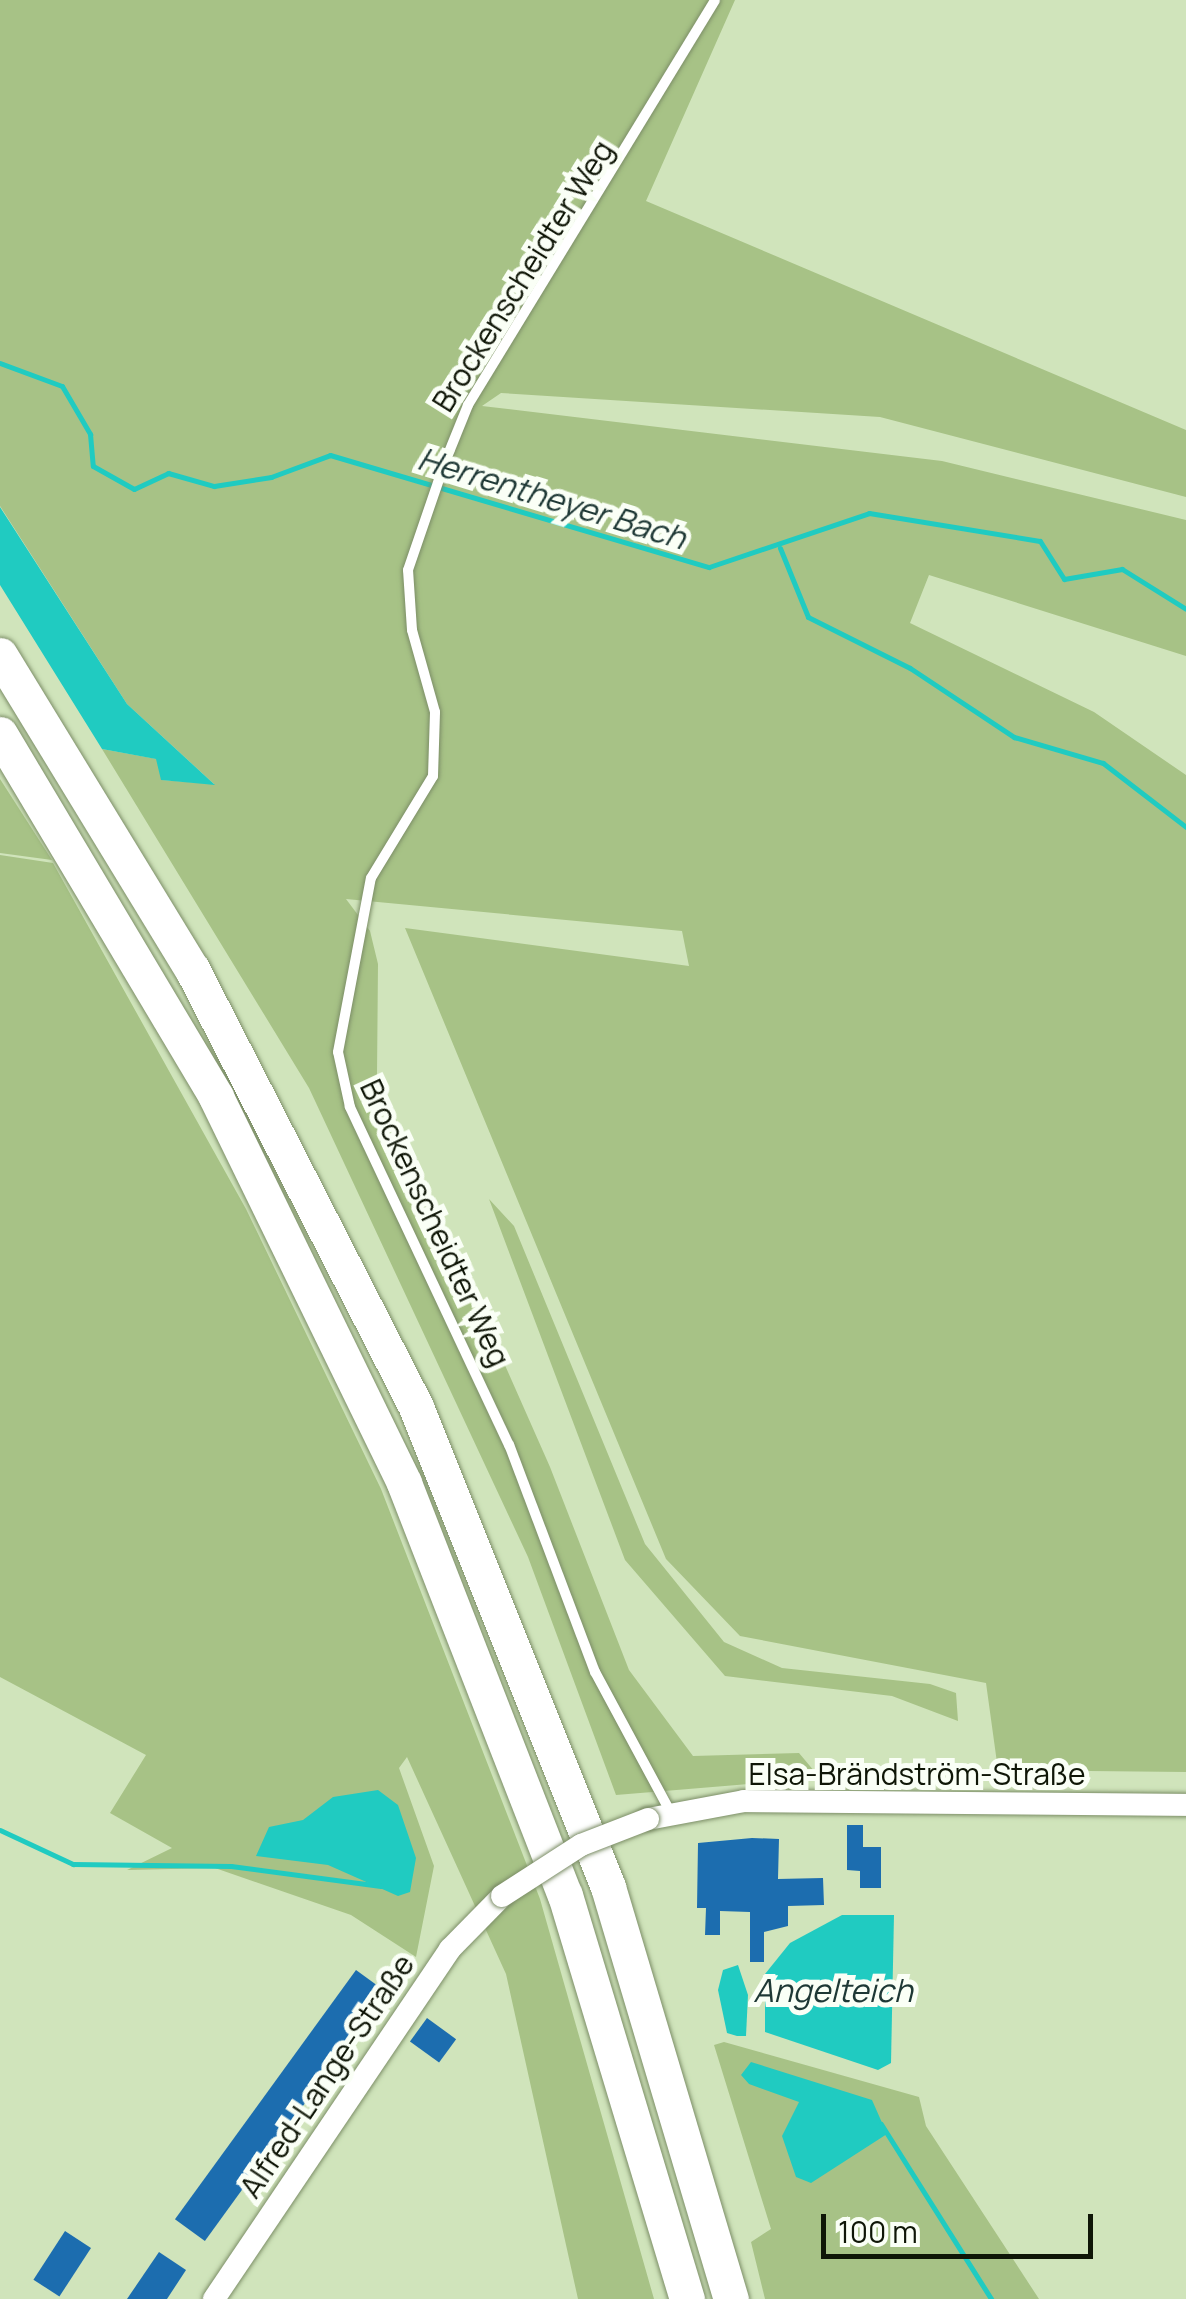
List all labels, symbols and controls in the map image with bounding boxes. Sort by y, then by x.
street label: Brockenscheidter Weg [425,134,621,418]
water label: Herrentheyer Bach [414,439,690,557]
street label: Brockenscheidter Weg [353,1074,517,1372]
street label: Elsa-Brändström-Straße [749,1756,1085,1792]
street label: Alfred-Lange-Straße [232,1948,422,2204]
water label: Angelteich [753,1971,913,2009]
scale bar [826,2194,1098,2256]
text: 100 m [838,2211,918,2252]

